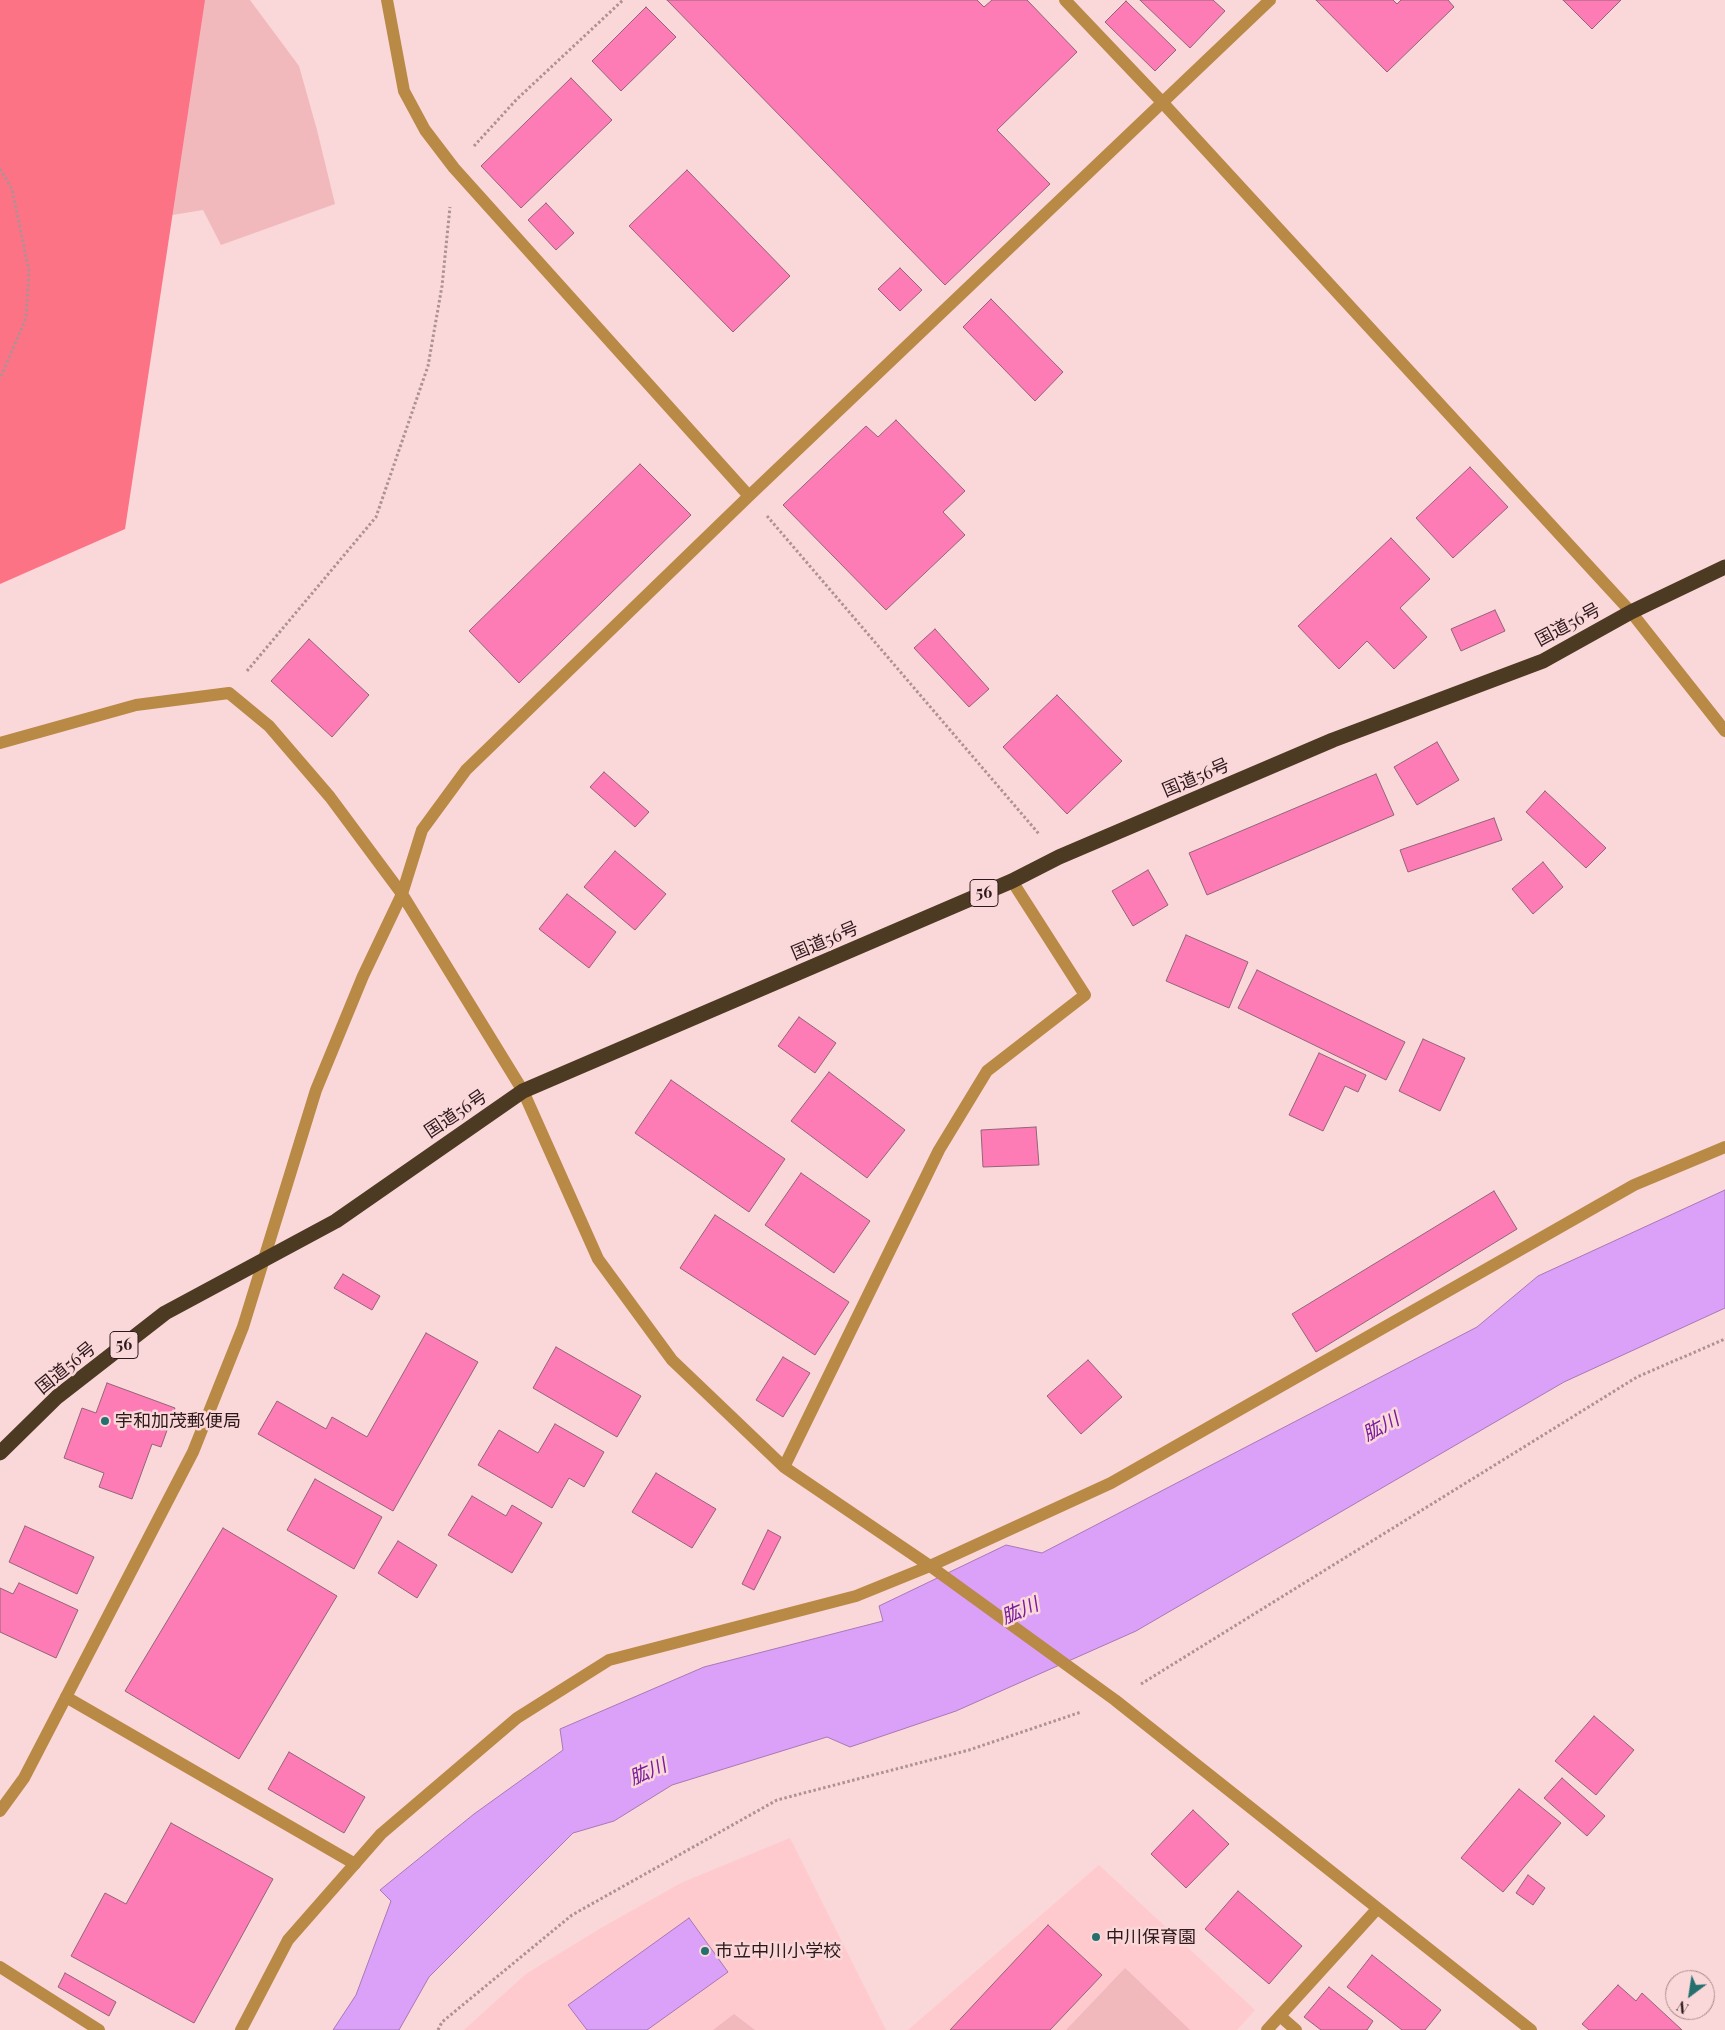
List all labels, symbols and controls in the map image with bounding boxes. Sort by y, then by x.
street label: 国道56号 [1532,599,1604,651]
street label: 国道56号 [1159,754,1233,802]
road number: 56 [970,880,998,906]
street label: 国道56号 [788,917,862,965]
street label: 国道56号 [421,1085,491,1143]
road number: 56 [110,1332,138,1358]
street label: 国道56号 [32,1337,100,1399]
water label: 肱川 [1359,1408,1403,1446]
place label: 宇和加茂郵便局 [115,1410,241,1432]
marker: 宇和加茂郵便局 [99,1415,111,1427]
water label: 肱川 [998,1593,1042,1629]
water label: 肱川 [626,1754,670,1790]
place label: 中川保育園 [1106,1926,1196,1948]
marker: 中川保育園 [1090,1931,1102,1943]
place label: 市立中川小学校 [715,1940,841,1962]
marker: 市立中川小学校 [699,1945,711,1957]
north arrow [1665,1970,1715,2020]
text: N [1673,1997,1692,2018]

